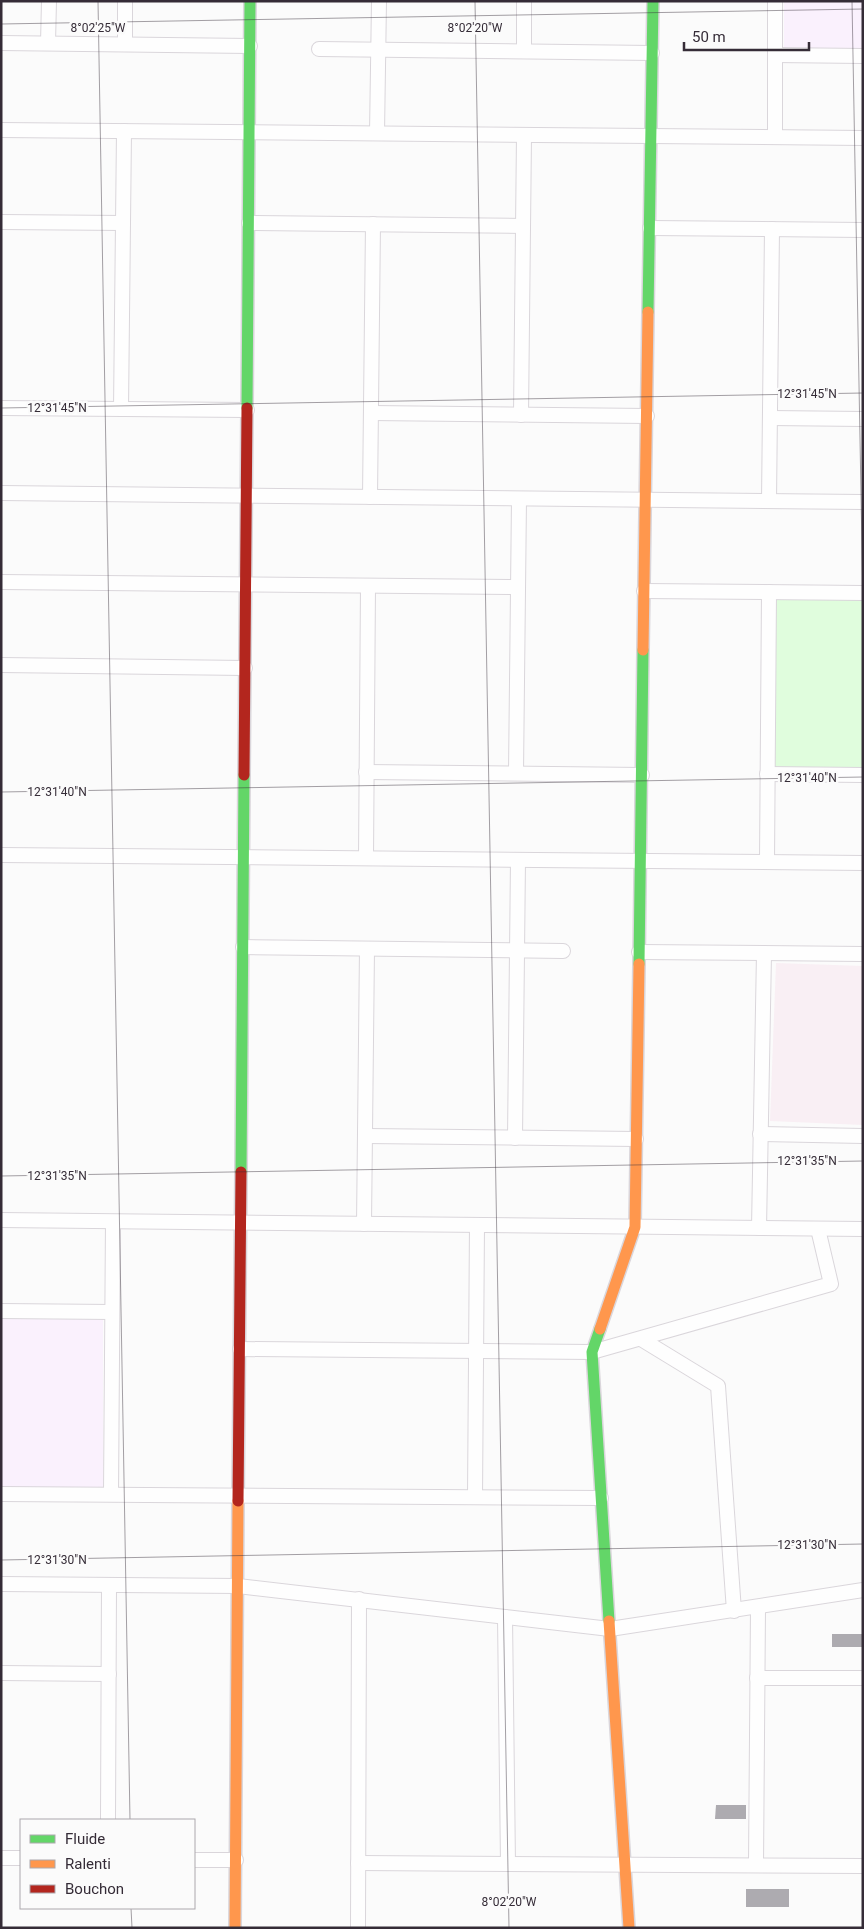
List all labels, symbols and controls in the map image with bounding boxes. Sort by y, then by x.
scale bar [684,20,809,52]
text: 8°02'25"W [71,21,126,35]
text: 8°02'20"W [448,21,503,35]
text: 50 m [692,28,726,46]
text: 12°31'45"N [777,387,837,401]
text: 12°31'45"N [27,401,87,415]
text: 12°31'40"N [777,771,837,785]
text: 12°31'40"N [27,785,87,799]
text: 12°31'35"N [777,1154,837,1168]
text: 12°31'35"N [27,1169,87,1183]
text: 12°31'30"N [777,1538,837,1552]
text: 12°31'30"N [27,1553,87,1567]
legend [20,1819,195,1909]
text: Fluide [65,1830,105,1848]
text: Ralenti [65,1855,111,1873]
text: Bouchon [65,1880,124,1898]
text: 8°02'20"W [482,1895,537,1909]

